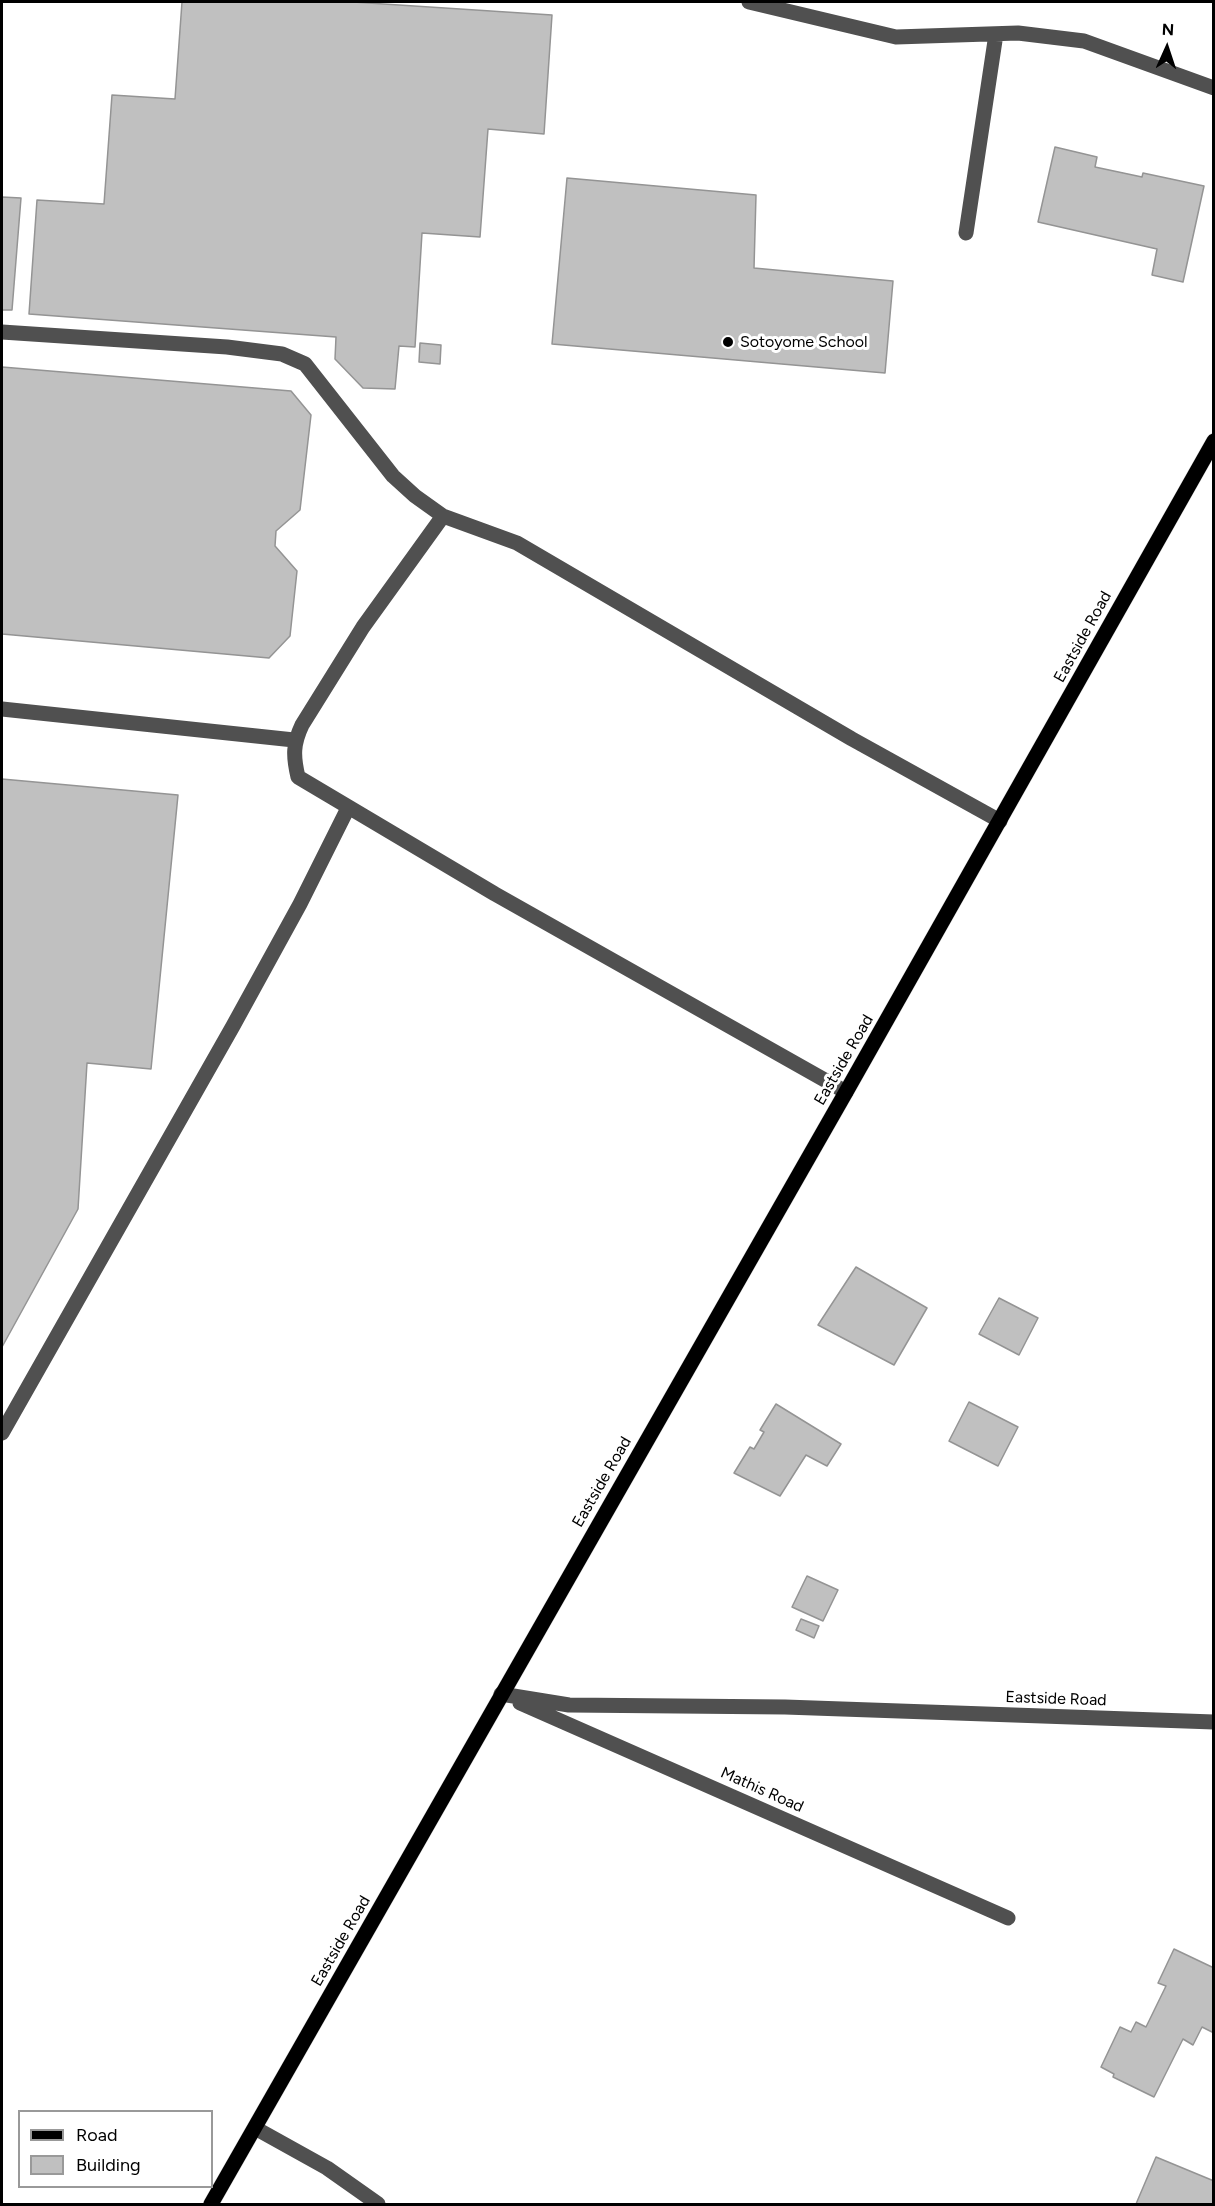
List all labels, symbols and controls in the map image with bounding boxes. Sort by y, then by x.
north arrow [1137,18,1197,78]
text: N [1161,20,1175,39]
place label: Sotoyome School [740,332,867,352]
marker: Sotoyome School [721,335,735,349]
street label: Eastside Road [1050,588,1116,686]
street label: Eastside Road [810,1011,878,1109]
street label: Eastside Road [568,1433,636,1531]
street label: Eastside Road [1005,1688,1107,1710]
street label: Mathis Road [718,1763,806,1817]
street label: Eastside Road [307,1892,375,1990]
legend [18,2110,213,2188]
text: Road [76,2124,117,2146]
text: Building [76,2154,141,2176]

